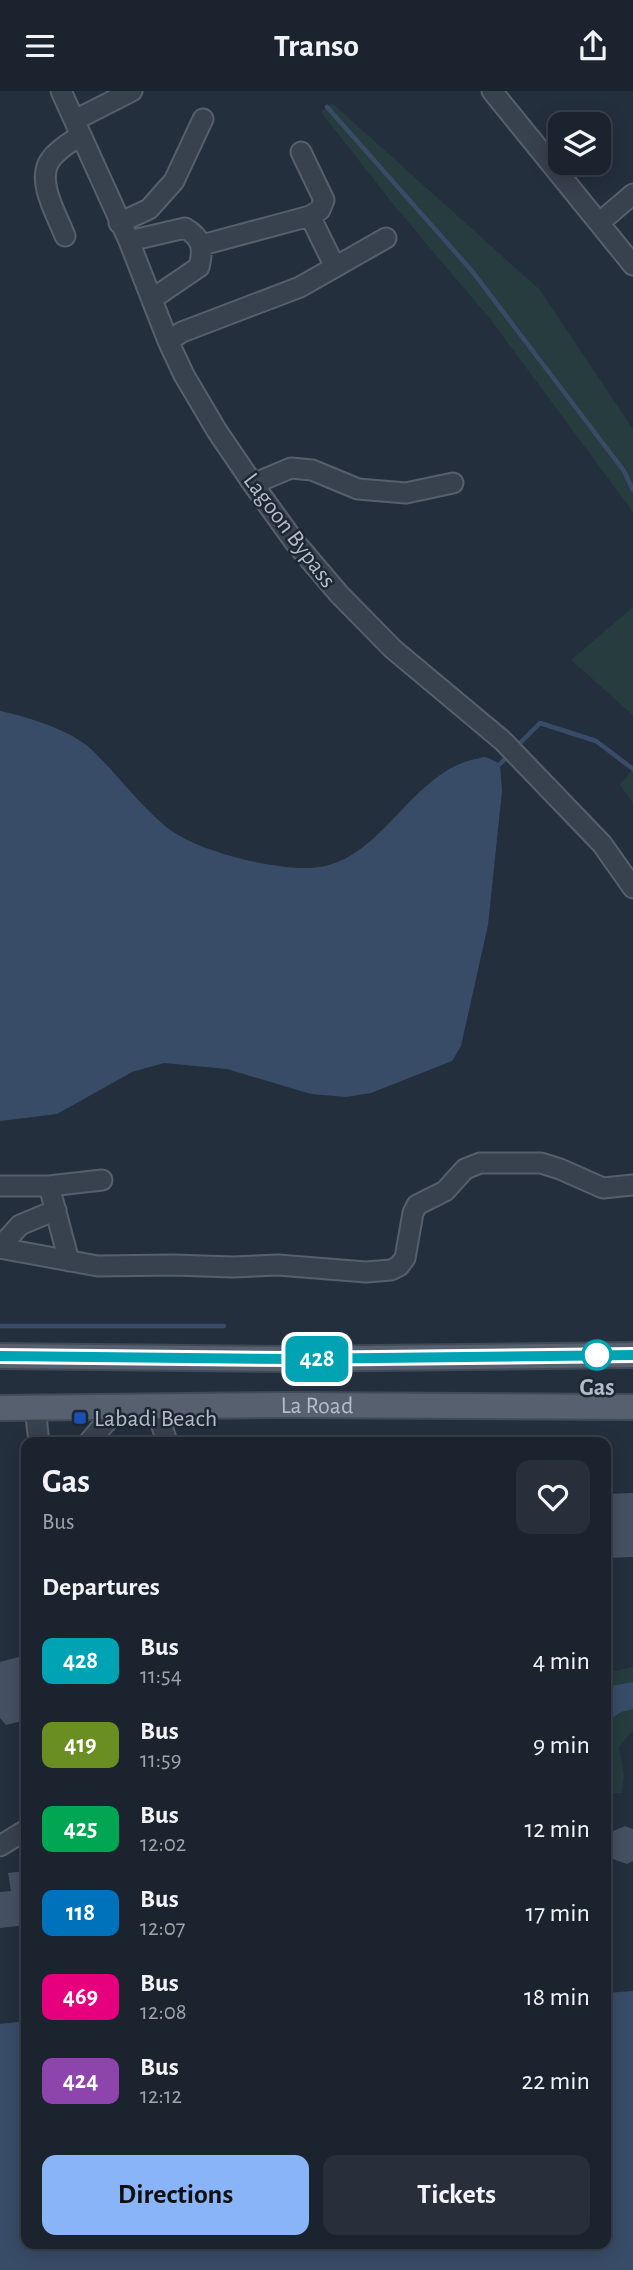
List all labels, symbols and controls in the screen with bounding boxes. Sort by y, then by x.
icon: menu [21,27,59,65]
icon: share [574,27,612,65]
text: Transo [274,30,359,62]
map controls [548,112,611,175]
button: layers [548,112,611,175]
street label: Lagoon Bypass [239,469,340,592]
line badge: 428 [277,1336,357,1382]
marker: Gas [582,1340,612,1370]
text: 428 [299,1347,335,1371]
place label: Gas [580,1376,614,1400]
street label: La Road [280,1394,353,1418]
place label: Labadi Beach [94,1407,217,1431]
marker: Labadi Beach [72,1410,88,1426]
button: heart [516,1460,590,1534]
text: Gas [42,1466,90,1499]
text: Bus [42,1511,75,1534]
text: Departures [42,1574,160,1600]
text: Bus [140,1634,179,1660]
text: 4 min [533,1648,590,1674]
text: 428 [63,1649,98,1673]
text: 11:54 [140,1665,182,1688]
text: Bus [140,1718,179,1744]
text: 9 min [533,1732,590,1758]
text: 419 [64,1733,97,1757]
text: 11:59 [140,1749,182,1772]
text: Bus [140,1802,179,1828]
text: 12 min [524,1816,590,1842]
text: 425 [64,1817,97,1841]
text: 12:02 [140,1833,186,1856]
text: Bus [140,1886,179,1912]
text: 17 min [525,1900,590,1926]
text: 118 [66,1901,95,1925]
text: 12:07 [140,1917,185,1940]
text: Bus [140,1970,179,1996]
text: 18 min [524,1984,590,2010]
text: 469 [63,1985,98,2009]
text: 12:08 [140,2001,187,2024]
text: Bus [140,2054,179,2080]
text: 22 min [522,2068,590,2094]
text: 424 [63,2069,98,2093]
text: 12:12 [140,2085,182,2108]
button: Directions [42,2155,309,2235]
button: Tickets [323,2155,590,2235]

